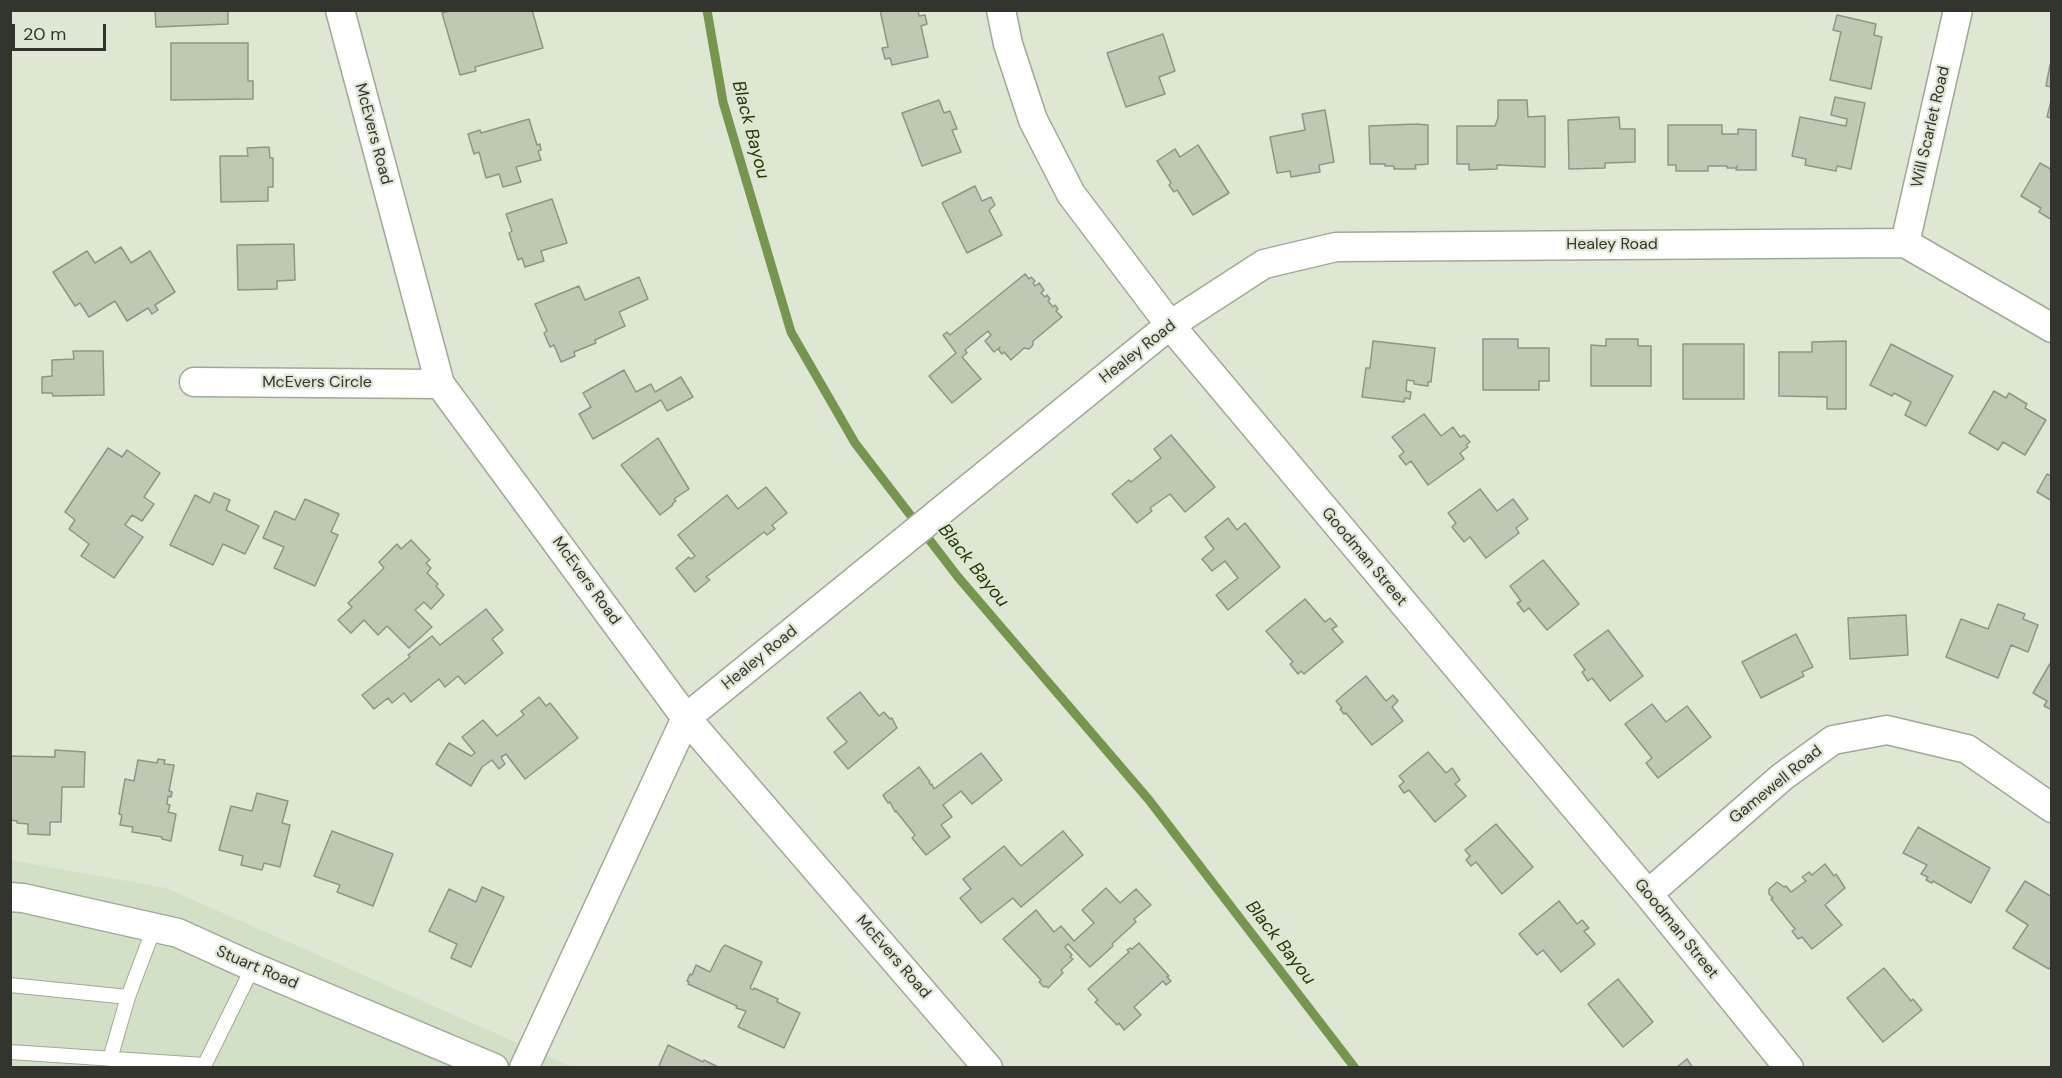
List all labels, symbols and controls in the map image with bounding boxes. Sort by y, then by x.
scale bar [15,12,110,50]
text: 20 m [23,22,66,46]
street label: Will Scarlet Road [1908,64,1954,190]
water label: Black Bayou [727,79,773,181]
street label: McEvers Road [350,81,396,187]
street label: Healey Road [1566,235,1658,255]
street label: Healey Road [1096,316,1180,388]
street label: McEvers Circle [262,373,372,393]
street label: Goodman Street [1317,504,1411,610]
water label: Black Bayou [933,520,1013,612]
street label: McEvers Road [548,533,624,629]
street label: Healey Road [718,622,802,694]
street label: Gamewell Road [1726,742,1826,828]
street label: Goodman Street [1630,875,1722,983]
water label: Black Bayou [1240,897,1320,989]
street label: McEvers Road [852,911,934,1003]
street label: Stuart Road [213,942,301,994]

